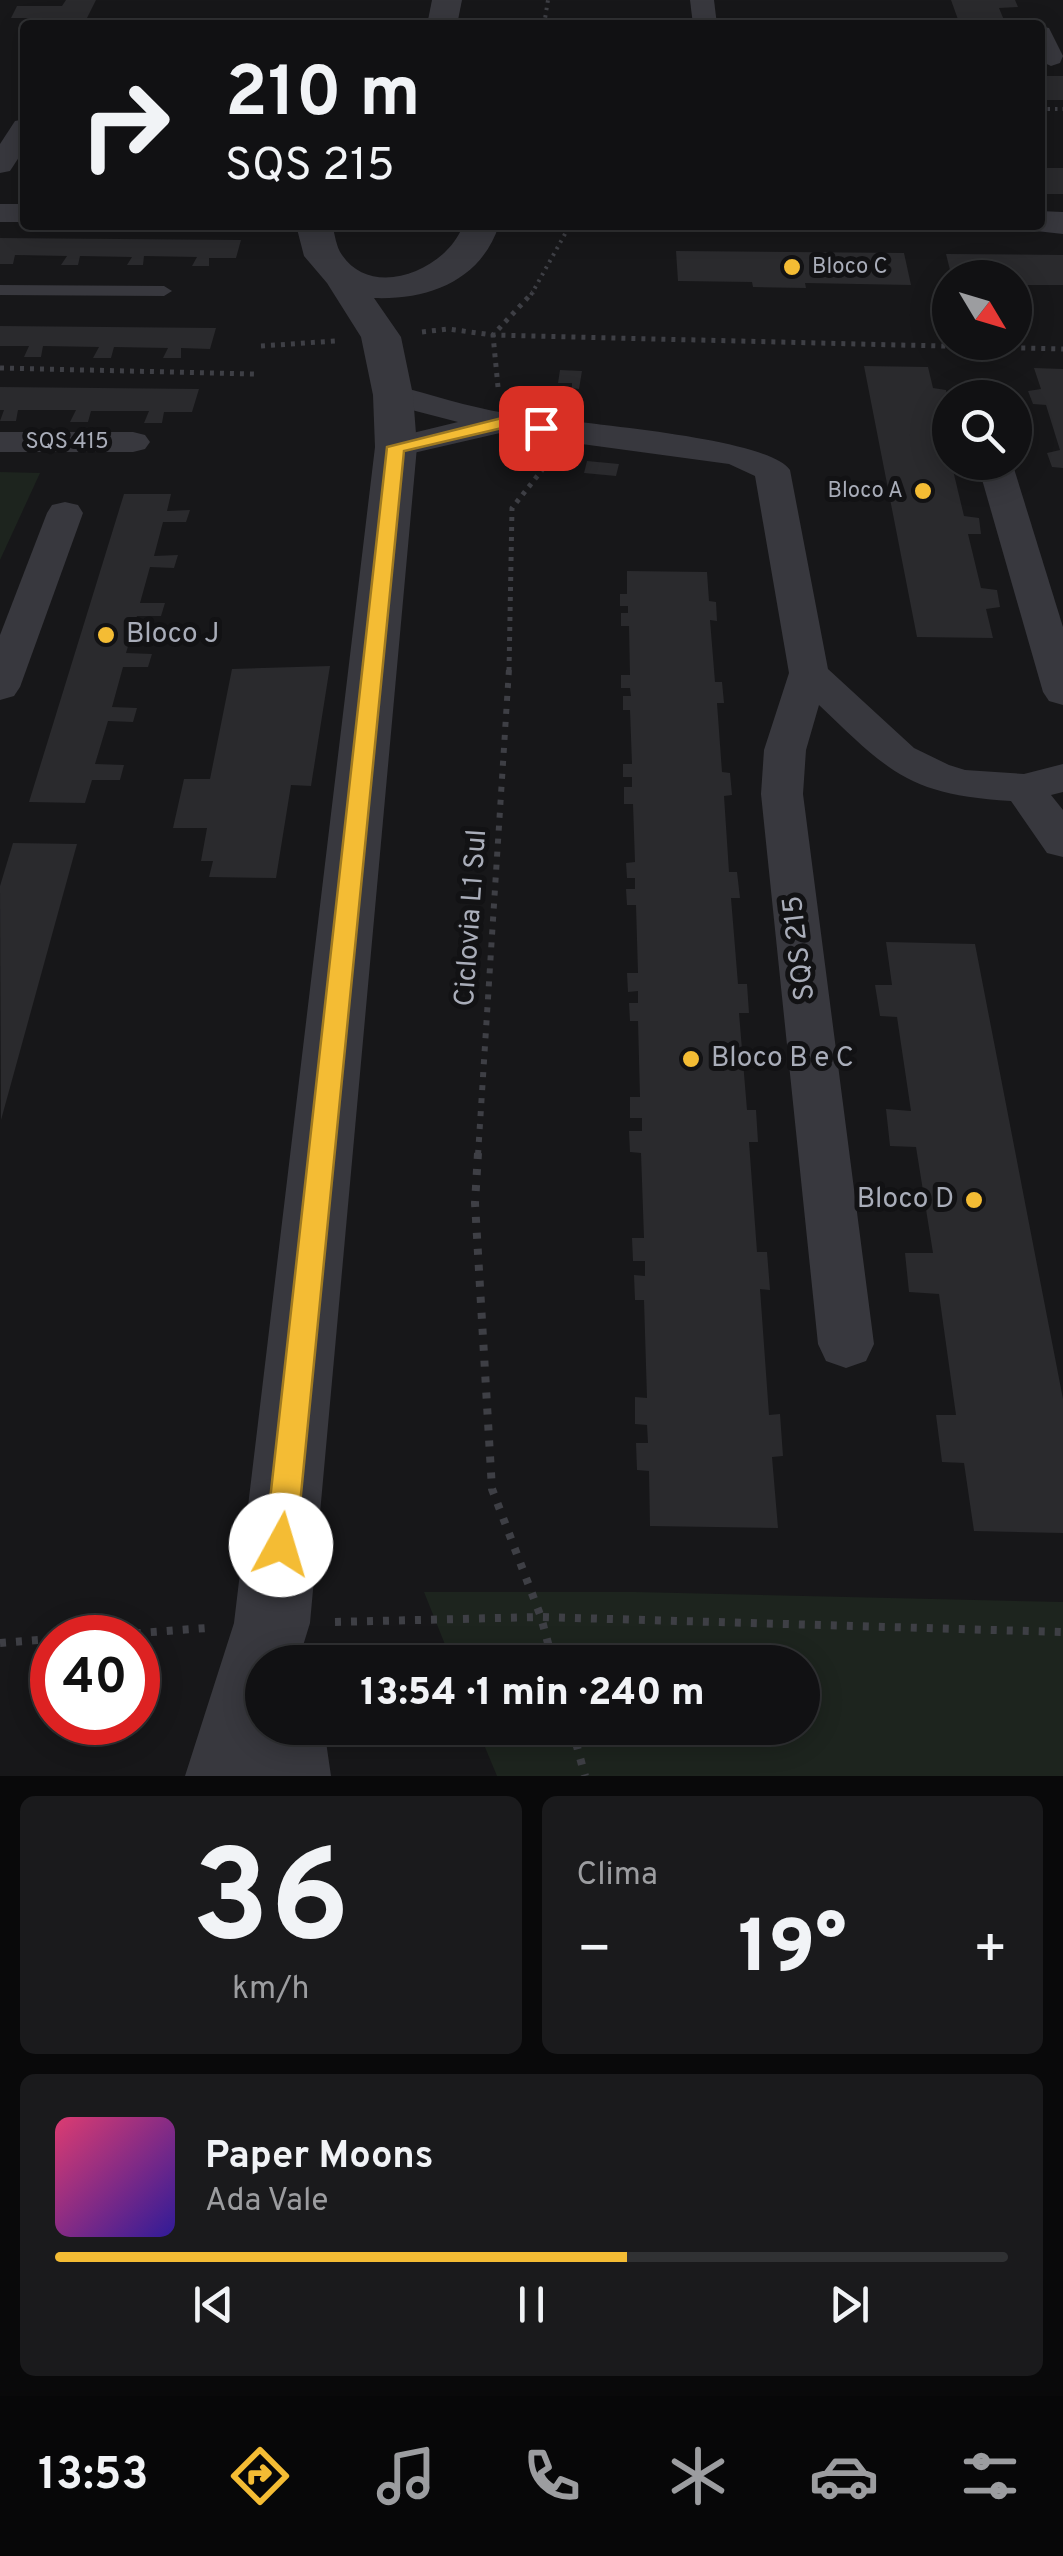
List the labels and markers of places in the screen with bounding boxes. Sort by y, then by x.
place label: Bloco C [812,254,888,281]
marker: Bloco C [781,256,803,278]
pin [499,386,584,471]
place label: Bloco A [827,478,903,505]
marker: Bloco A [912,480,934,502]
place label: Bloco J [126,617,220,653]
marker: Bloco J [95,624,117,646]
place label: Bloco B e C [711,1041,854,1077]
marker: Bloco B e C [680,1048,702,1070]
place label: Bloco D [857,1182,954,1218]
marker: Bloco D [963,1189,985,1211]

